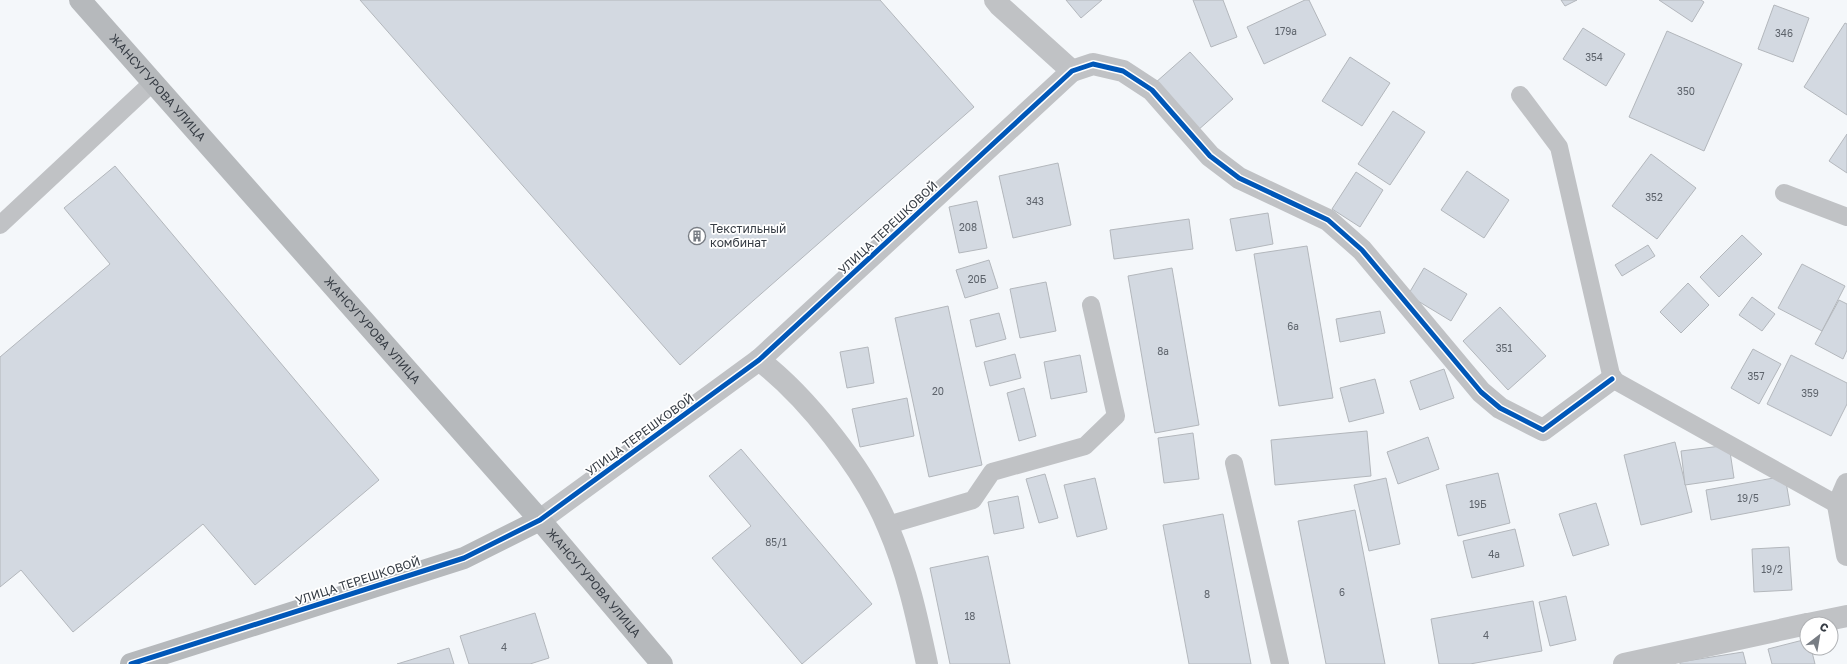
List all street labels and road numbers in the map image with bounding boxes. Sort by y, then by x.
street label: ЖАНСУГУРОВА УЛИЦА [107,31,209,144]
street label: УЛИЦА ТЕРЕШКОВОЙ [835,178,940,278]
street label: ЖАНСУГУРОВА УЛИЦА [321,273,424,387]
street label: УЛИЦА ТЕРЕШКОВОЙ [583,390,697,479]
street label: ЖАНСУГУРОВА УЛИЦА [544,525,644,640]
street label: УЛИЦА ТЕРЕШКОВОЙ [294,553,422,608]

